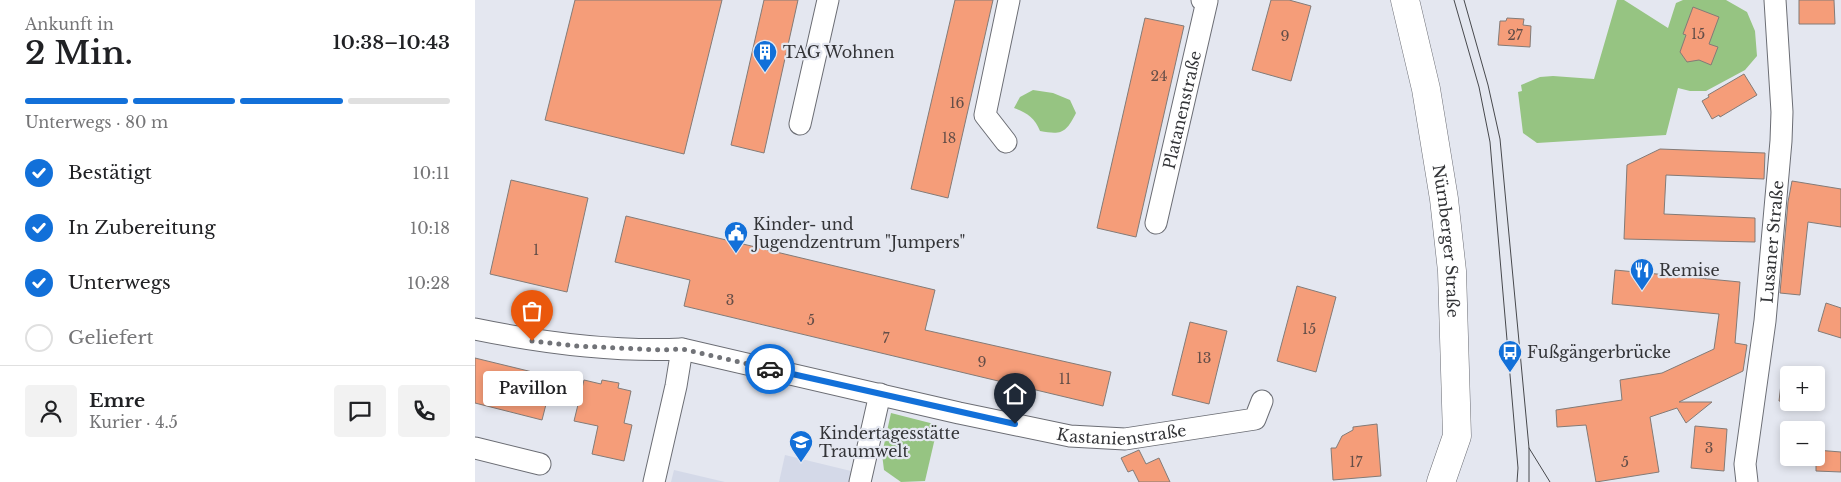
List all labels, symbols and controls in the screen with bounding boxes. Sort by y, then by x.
text: Ankunft in [25,14,114,34]
house number: 15 [1691,25,1705,43]
house number: 27 [1507,26,1524,44]
house number: 9 [1280,27,1290,45]
text: 10:38–10:43 [333,31,450,54]
text: 2 Min. [25,33,133,73]
building icon: TAG Wohnen [752,39,778,73]
place label: TAG Wohnen [783,42,894,62]
street label: Platanenstraße [1159,49,1205,171]
house number: 24 [1151,67,1167,85]
house number: 16 [949,94,965,112]
text: Unterwegs · 80 m [25,112,168,132]
house number: 18 [942,129,956,147]
icon: check [25,159,53,187]
text: Bestätigt [68,161,152,184]
text: 10:11 [413,163,450,183]
street label: Nürnberger Straße [1428,163,1463,318]
street label: Lusaner Straße [1757,179,1787,304]
icon: check [25,214,53,242]
place label: Kinder- und Jugendzentrum "Jumpers" [751,214,966,252]
text: In Zubereitung [68,216,216,239]
text: 10:18 [410,218,450,238]
public building icon: Kinder- und Jugendzentrum "Jumpers" [723,220,749,254]
house number: 1 [533,241,539,259]
restaurant icon: Remise [1629,257,1655,291]
place label: Remise [1659,260,1720,280]
icon: check [25,269,53,297]
text: Unterwegs [68,271,171,294]
text: 10:28 [407,273,450,293]
pin [511,290,553,341]
house number: 3 [726,291,734,309]
icon: bag [518,297,546,325]
house number: 5 [807,311,815,329]
house number: 15 [1302,320,1316,338]
text: Geliefert [68,326,154,349]
house number: 7 [882,329,890,347]
bus stop icon: Fußgängerbrücke [1497,339,1523,373]
place label: Fußgängerbrücke [1527,342,1671,362]
courier [745,344,795,394]
house number: 13 [1197,349,1211,367]
house number: 9 [977,353,987,371]
icon: car [756,355,784,383]
map controls [1780,366,1825,466]
button: + [1780,366,1825,411]
house number: 11 [1059,370,1071,388]
callout: Pavillon [482,371,582,406]
pin [994,373,1036,424]
text: Pavillon [499,378,567,398]
icon: home [1001,380,1029,408]
button: person [25,385,77,437]
button: chat [334,385,386,437]
button: phone [398,385,450,437]
text: Emre [89,389,145,412]
text: Kurier · 4.5 [89,412,178,432]
street label: Kastanienstraße [1055,420,1188,449]
button: − [1780,421,1825,466]
place label: Kindertagesstätte Traumwelt [819,423,960,461]
school or university icon: Kindertagesstätte Traumwelt [788,429,814,463]
house number: 3 [1705,439,1713,457]
house number: 17 [1349,453,1364,471]
house number: 5 [1621,453,1629,471]

